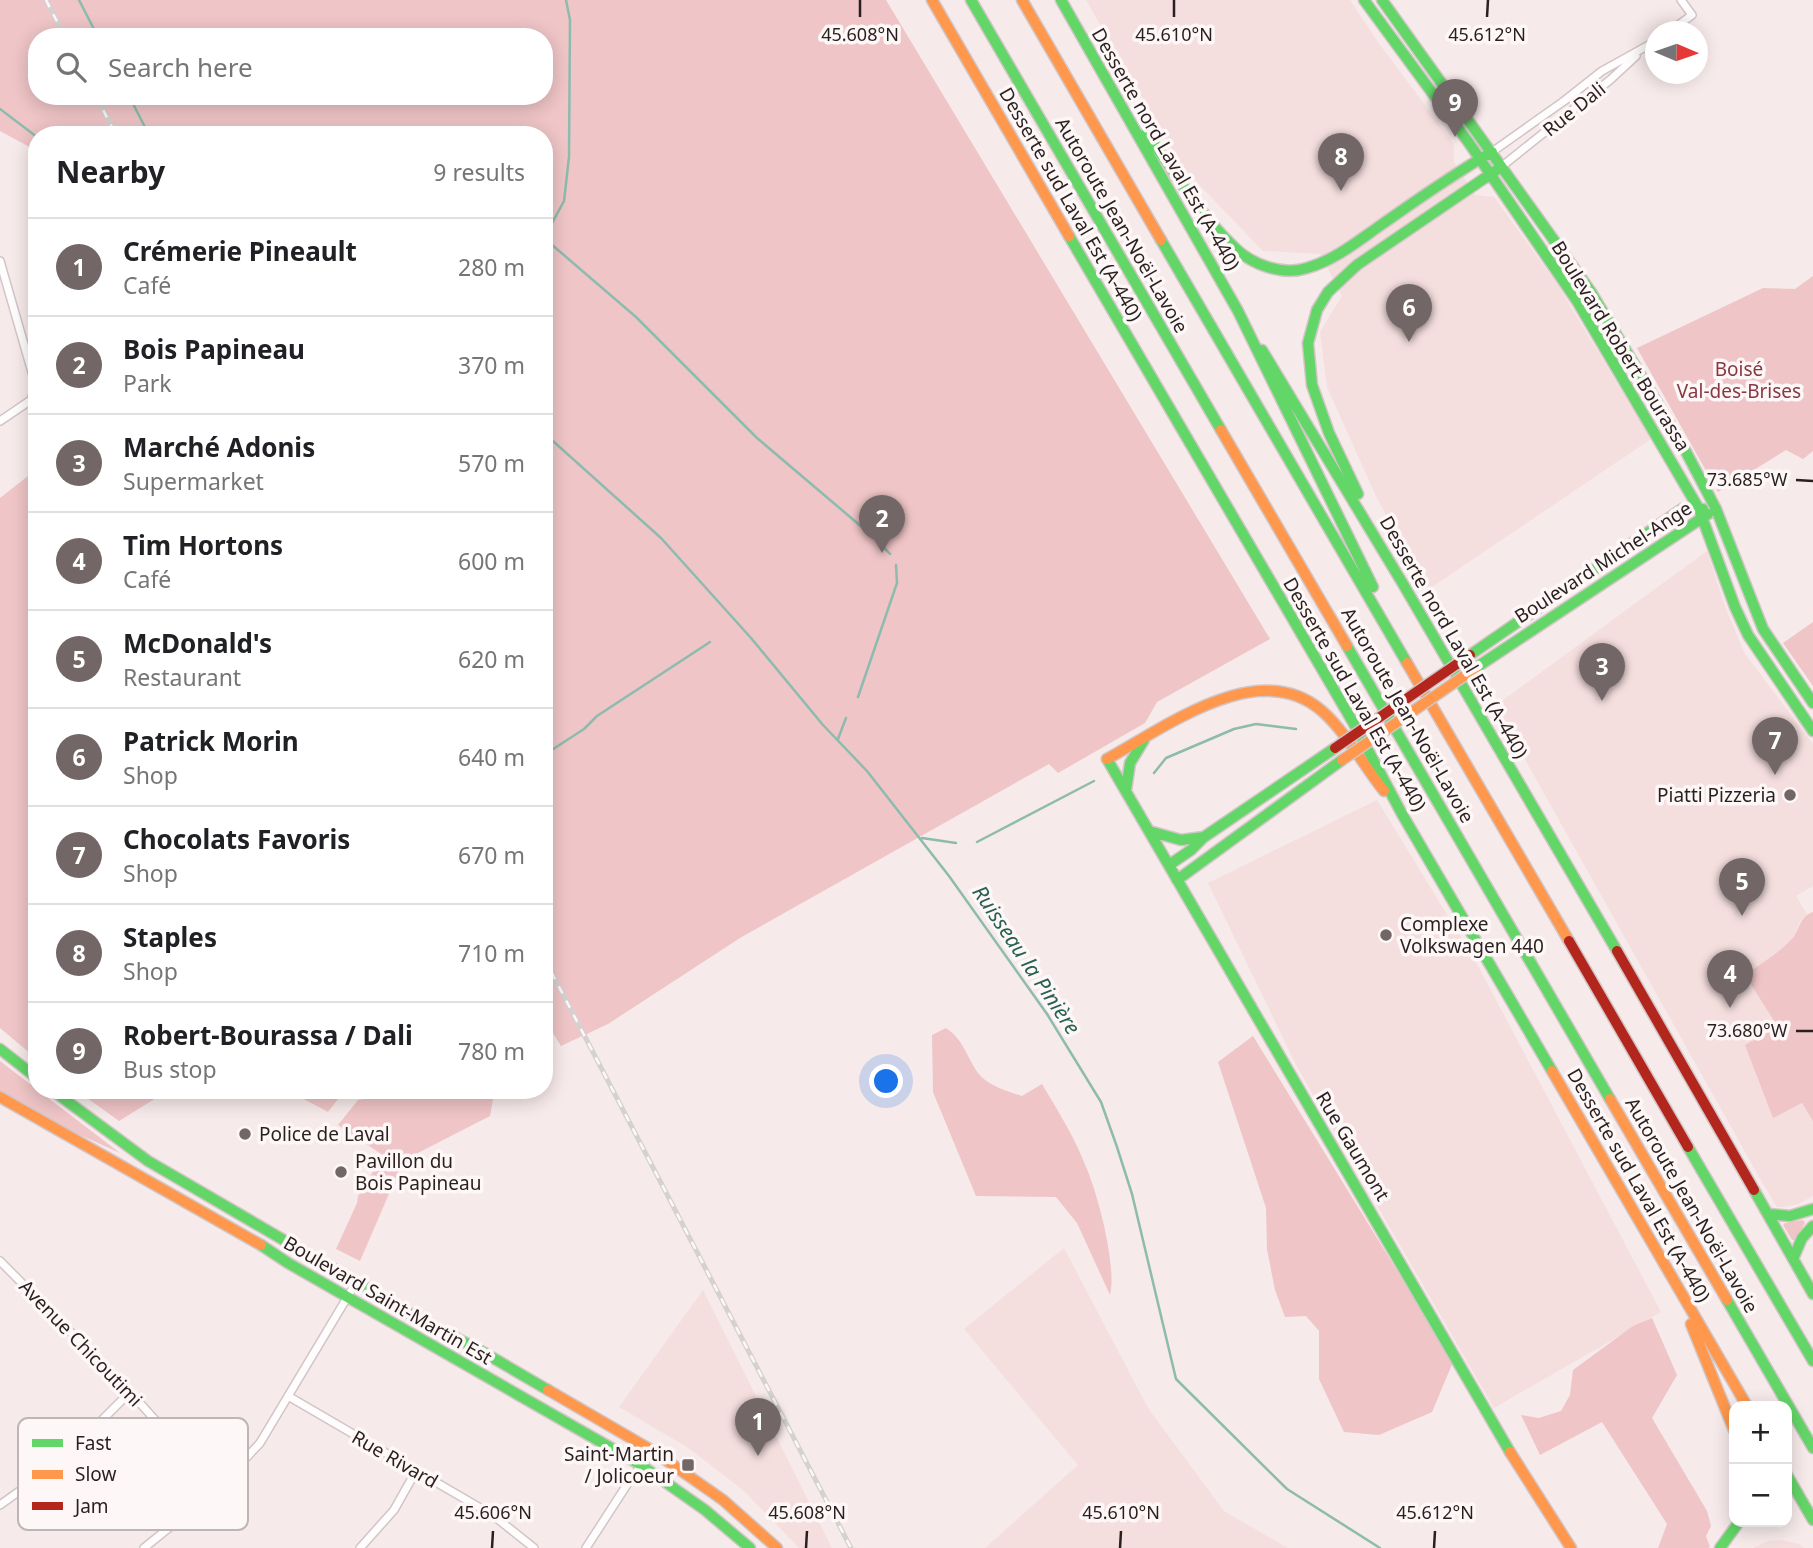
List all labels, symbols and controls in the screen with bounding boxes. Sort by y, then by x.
north arrow [1645,21,1708,84]
text: 45.608°N [821,22,899,46]
text: 45.610°N [1135,22,1213,46]
text: 45.612°N [1448,22,1526,46]
street label: Desserte nord Laval Est (A-440) [1086,23,1246,275]
search box [28,28,553,105]
icon: search [52,48,90,86]
text: Search here [108,49,253,85]
street label: Rue Dali [1537,76,1611,142]
pin: 9 [1432,79,1478,137]
street label: Desserte sud Laval Est (A-440) [993,82,1149,326]
street label: Autoroute Jean-Noël-Lavoie [1050,112,1194,338]
pin: 8 [1318,133,1364,191]
text: Nearby [56,151,165,192]
text: 9 results [433,156,525,188]
text: Crémerie Pineault [123,233,357,269]
street label: Boulevard Robert Bourassa [1546,236,1696,456]
text: 1 [72,251,86,283]
text: 280 m [458,251,525,283]
text: Café [123,269,171,301]
pin: 6 [1386,284,1432,342]
text: Bois Papineau [123,331,305,367]
text: 2 [72,349,86,381]
text: 370 m [458,349,525,381]
park label: Boisé Val-des-Brises [1677,356,1801,404]
text: Park [123,367,172,399]
text: Marché Adonis [123,429,315,465]
text: 3 [72,447,86,479]
text: 570 m [458,447,525,479]
text: Supermarket [123,465,264,497]
text: 73.685°W [1707,467,1788,491]
pin: 2 [859,495,905,553]
street label: Boulevard Michel-Ange [1509,495,1697,629]
street label: Desserte nord Laval Est (A-440) [1374,511,1534,763]
text: Tim Hortons [123,527,283,563]
text: 4 [72,545,86,577]
text: 600 m [458,545,525,577]
text: Café [123,563,171,595]
street label: Desserte sud Laval Est (A-440) [1277,572,1433,816]
street label: Autoroute Jean-Noël-Lavoie [1336,602,1480,828]
text: McDonald's [123,625,272,661]
text: 5 [72,643,86,675]
text: 620 m [458,643,525,675]
pin: 3 [1579,643,1625,701]
text: Restaurant [123,661,241,693]
pin: 7 [1752,717,1798,775]
text: Patrick Morin [123,723,299,759]
text: 6 [72,741,86,773]
text: 640 m [458,741,525,773]
text: Shop [123,759,178,791]
place label: Piatti Pizzeria [1657,782,1776,808]
marker: Piatti Pizzeria [1782,787,1798,803]
text: Chocolats Favoris [123,821,350,857]
text: 7 [72,839,86,871]
text: 670 m [458,839,525,871]
text: Shop [123,857,178,889]
pin: 5 [1719,858,1765,916]
water label: Ruisseau la Pinière [966,879,1087,1040]
place label: Complexe Volkswagen 440 [1400,911,1544,959]
text: Staples [123,919,217,955]
marker: Complexe Volkswagen 440 [1378,927,1394,943]
text: 8 [72,937,86,969]
text: 710 m [458,937,525,969]
pin: 4 [1707,950,1753,1008]
text: Shop [123,955,178,987]
text: Robert-Bourassa / Dali [123,1017,413,1053]
text: 73.680°W [1707,1018,1788,1042]
text: 9 [72,1035,86,1067]
text: 780 m [458,1035,525,1067]
text: Bus stop [123,1053,217,1085]
street label: Desserte sud Laval Est (A-440) [1561,1063,1717,1307]
your location [869,1064,903,1098]
street label: Rue Gaumont [1310,1086,1396,1206]
street label: Autoroute Jean-Noël-Lavoie [1620,1092,1764,1318]
place label: Police de Laval [259,1121,390,1147]
marker: Police de Laval [237,1126,253,1142]
place label: Pavillon du Bois Papineau [355,1148,481,1196]
marker: Pavillon du Bois Papineau [333,1164,349,1180]
street label: Boulevard Saint-Martin Est [279,1230,497,1370]
street label: Avenue Chicoutimi [14,1274,148,1412]
pin: 1 [735,1398,781,1456]
map controls [1729,1401,1792,1527]
button: + [1729,1401,1792,1464]
legend [18,1418,248,1530]
street label: Rue Rivard [347,1424,443,1494]
text: Fast [75,1430,112,1456]
place label: Saint-Martin / Jolicoeur [564,1441,674,1489]
marker: Saint-Martin / Jolicoeur [680,1457,696,1473]
text: Slow [75,1461,116,1487]
button: − [1729,1464,1792,1527]
text: Jam [73,1493,109,1519]
text: 45.606°N [454,1500,532,1524]
text: 45.608°N [768,1500,846,1524]
text: 45.610°N [1082,1500,1160,1524]
text: 45.612°N [1396,1500,1474,1524]

